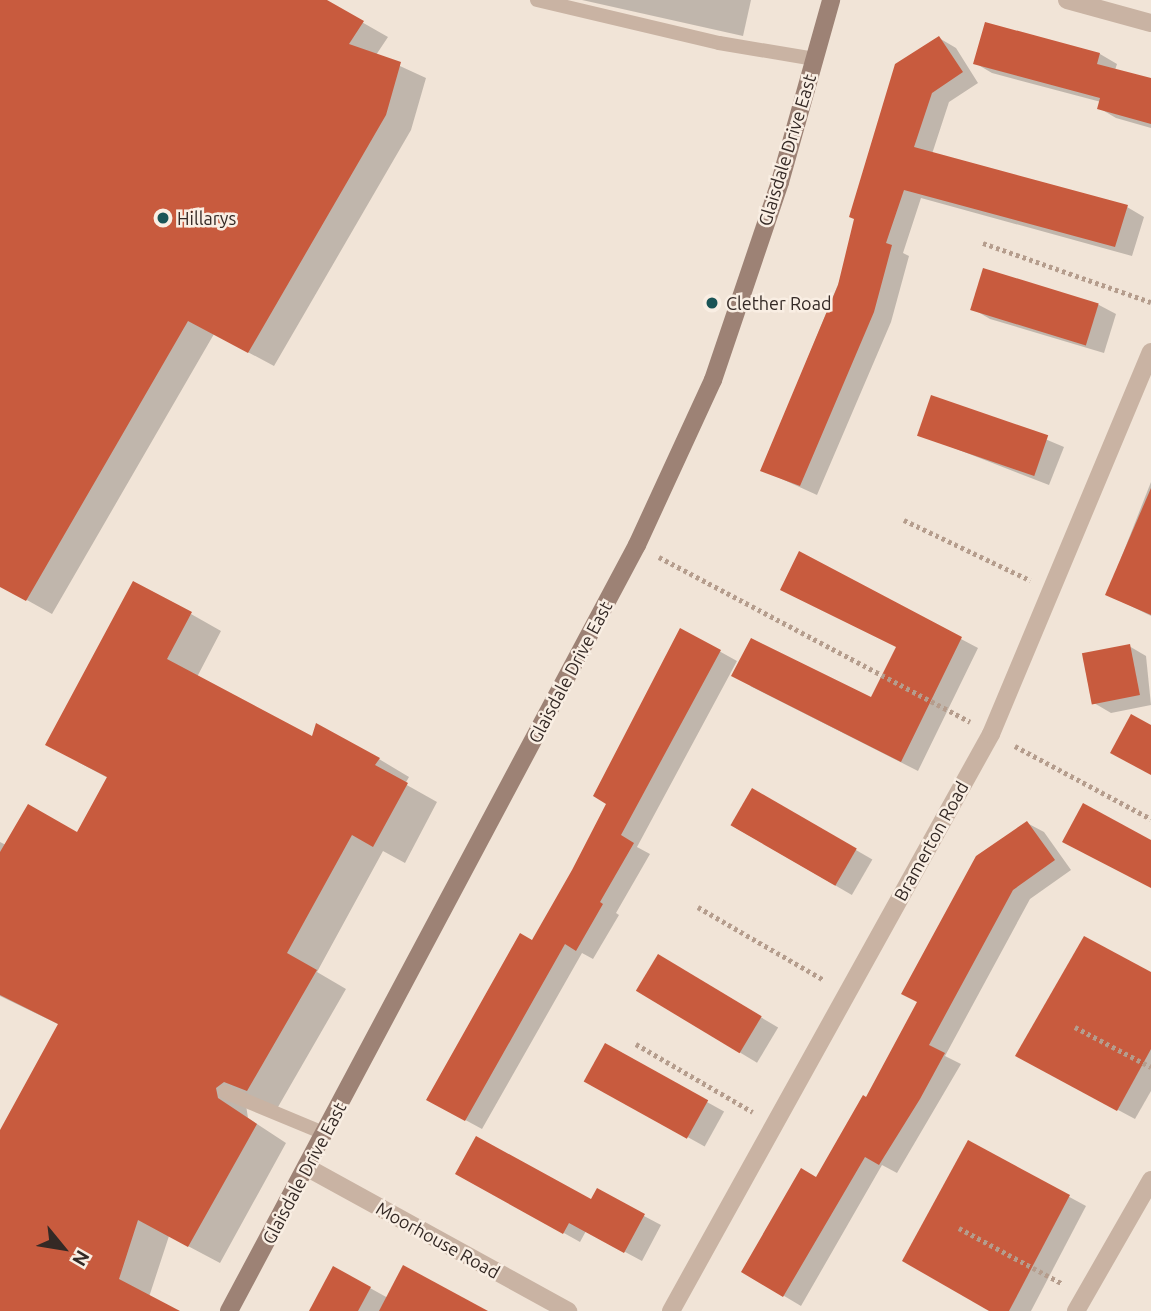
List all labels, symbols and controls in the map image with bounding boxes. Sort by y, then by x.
street label: Glaisdale Drive East [754,71,820,229]
place label: Hillarys [177,207,236,229]
marker: Hillarys [155,210,171,226]
place label: Clether Road [726,292,831,314]
marker: Clether Road [704,295,720,311]
street label: Glaisdale Drive East [523,597,617,747]
street label: Bramerton Road [889,777,973,905]
street label: Glaisdale Drive East [257,1098,351,1248]
street label: Moorhouse Road [372,1197,504,1283]
north arrow [28,1213,98,1283]
text: N [68,1247,94,1270]

